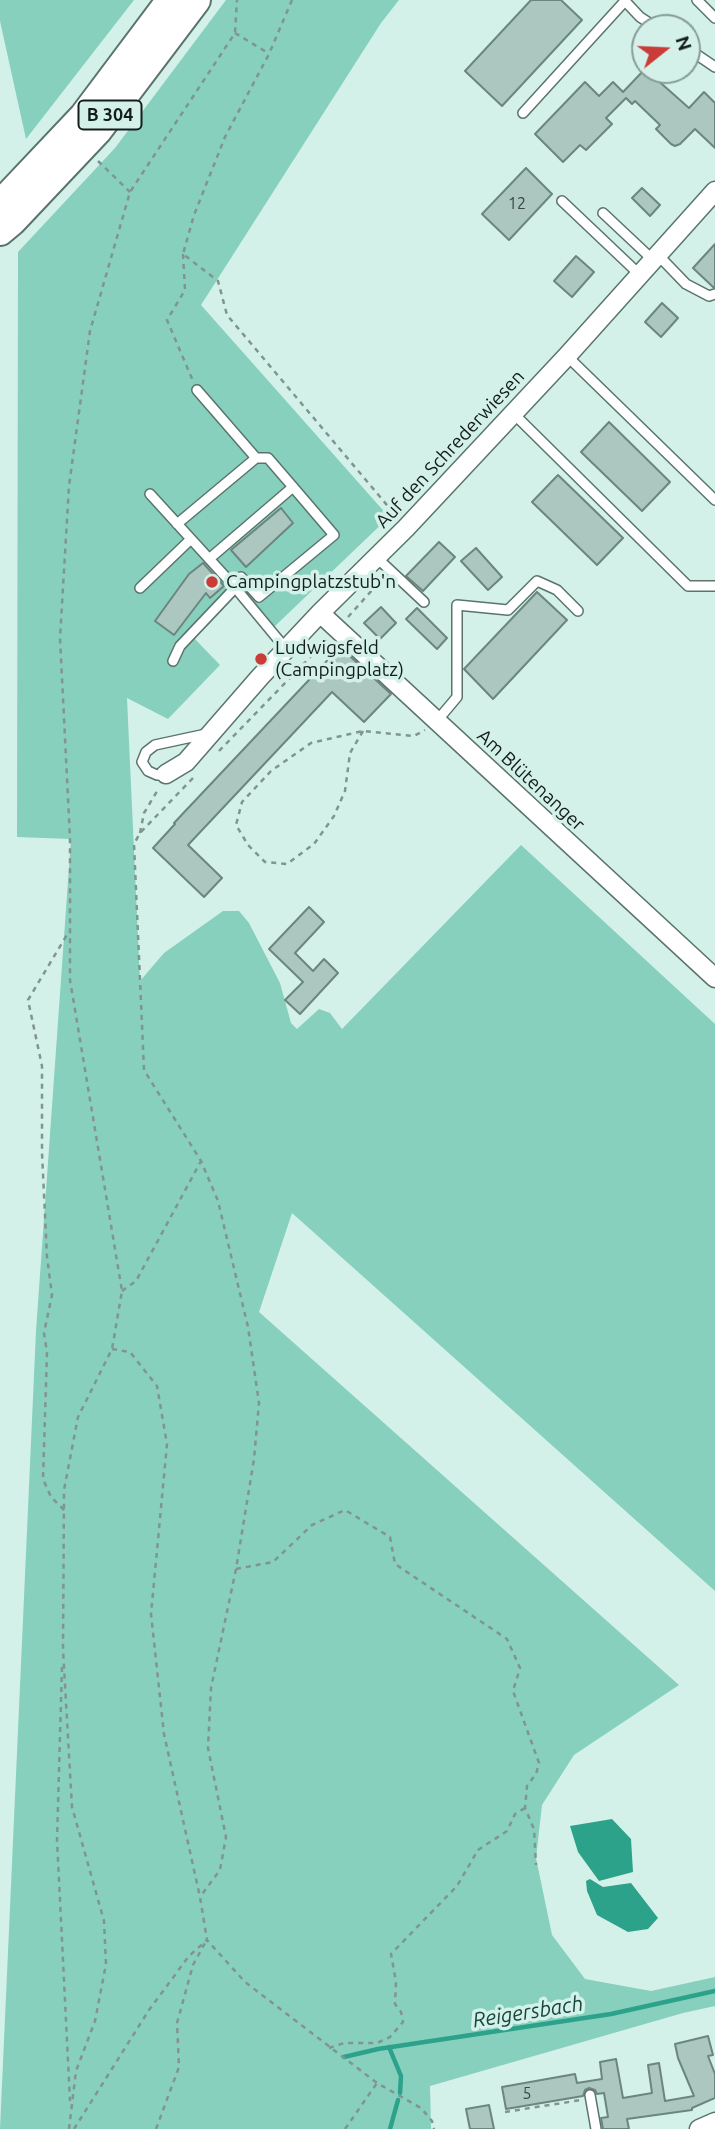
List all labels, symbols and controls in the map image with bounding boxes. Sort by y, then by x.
north arrow [631,14,701,84]
text: N [671,33,697,53]
road number: B 304 [78,100,142,130]
house number: 12 [508,194,526,214]
street label: Auf den Schrederwiesen [371,365,529,533]
place label: Campingplatzstub'n [226,571,396,593]
marker: Campingplatzstub'n [204,574,220,590]
place label: Ludwigsfeld (Campingplatz) [275,637,404,681]
marker: Ludwigsfeld (Campingplatz) [253,651,269,667]
street label: Am Blütenanger [472,724,590,836]
water label: Reigersbach [471,1991,585,2033]
house number: 5 [522,2084,532,2104]

